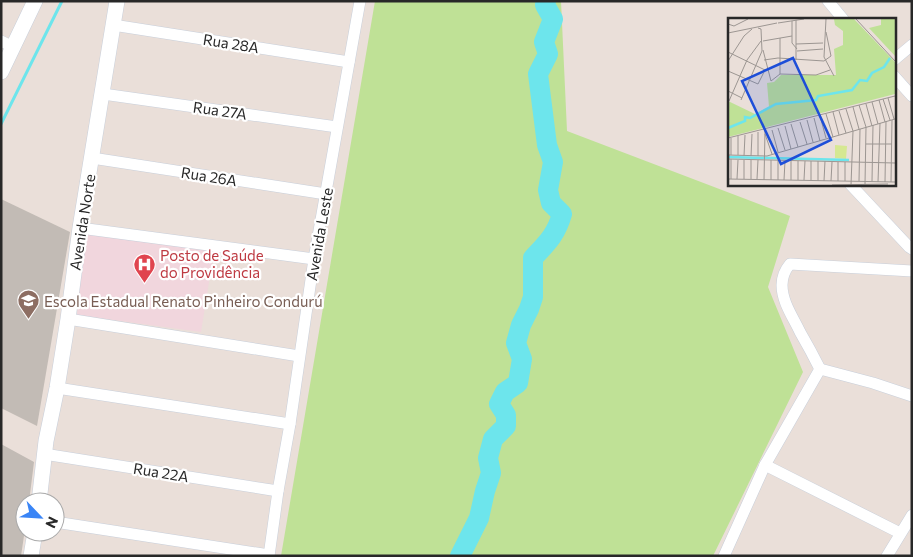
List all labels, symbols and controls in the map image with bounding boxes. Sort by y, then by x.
inset map [728,18,896,185]
street label: Rua 28A [202,30,260,56]
street label: Rua 27A [192,97,248,123]
street label: Rua 26A [180,163,238,189]
street label: Avenida Norte [66,173,99,271]
street label: Avenida Leste [302,186,336,282]
place label: Posto de Saúde do Providência [160,246,264,281]
hospital icon: Posto de Saúde do Providência [132,252,156,283]
school or university icon: Escola Estadual Renato Pinheiro Condurú [16,289,40,320]
place label: Escola Estadual Renato Pinheiro Condurú [44,292,323,310]
street label: Rua 22A [132,459,190,485]
north arrow [15,492,65,542]
text: N [42,514,62,531]

